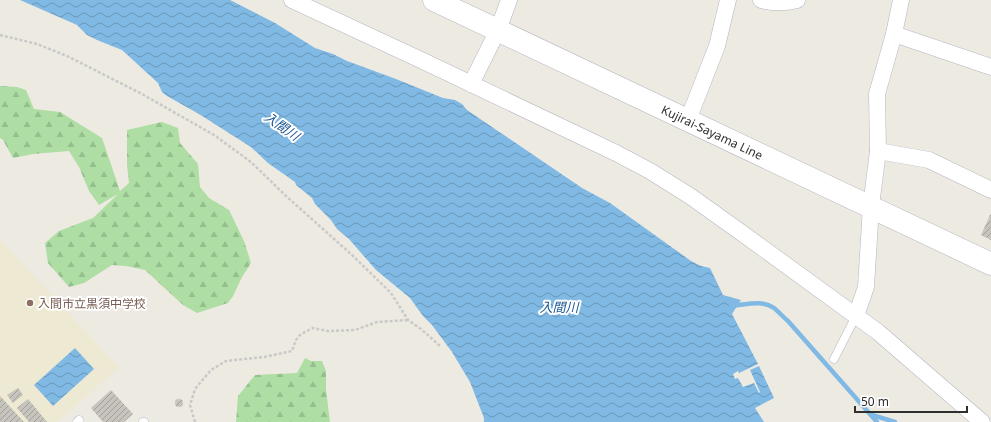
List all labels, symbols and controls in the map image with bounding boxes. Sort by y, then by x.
street label: Kujirai-Sayama Line [659,101,766,163]
water label: 入間川 [261,107,305,146]
place label: 入間市立黒須中学校 [38,295,146,312]
marker: 入間市立黒須中学校 [25,298,35,308]
water label: 入間川 [539,298,580,316]
scale bar [855,388,967,414]
text: 50 m [861,393,889,410]

